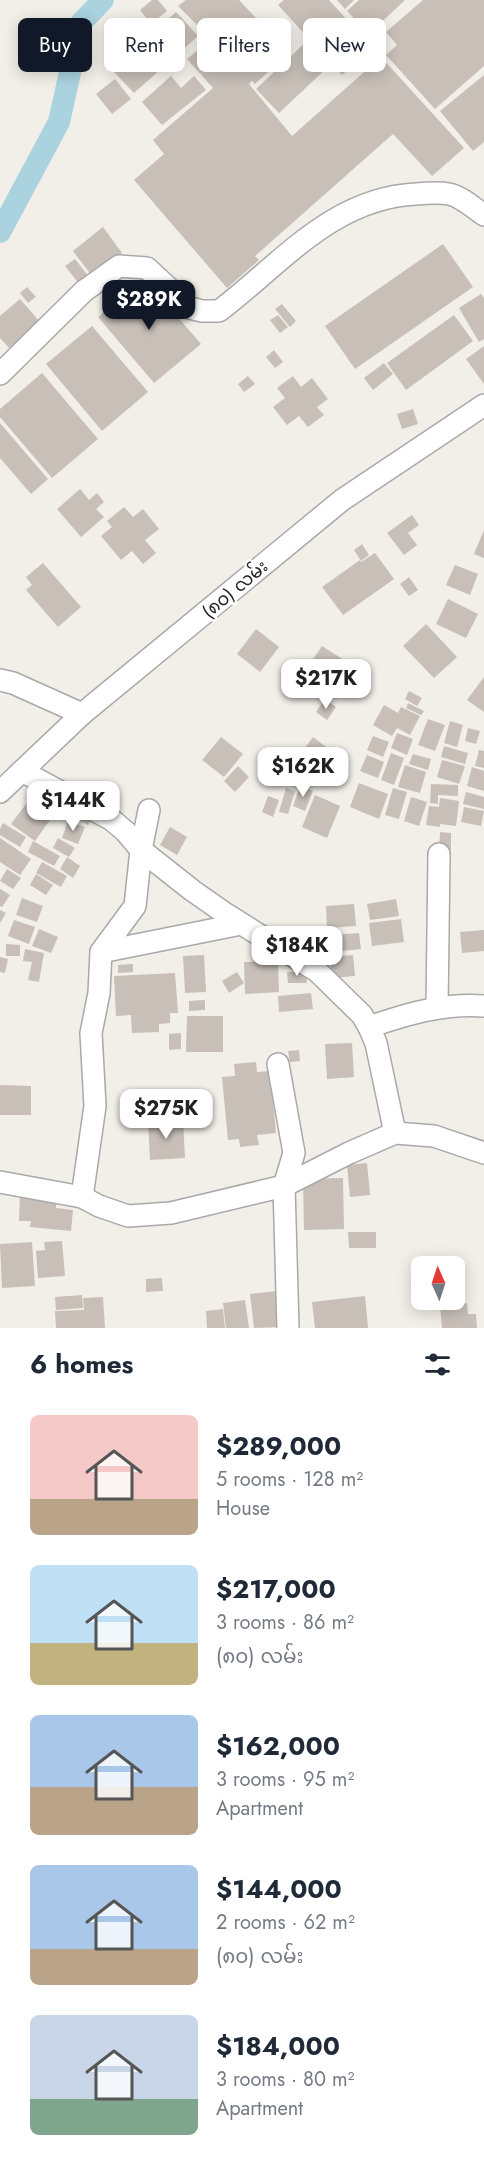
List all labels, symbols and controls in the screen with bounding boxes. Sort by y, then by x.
chip: Buy [18,18,92,72]
chip: Rent [104,18,185,72]
chip: Filters [197,18,291,72]
chip: New [303,18,386,72]
pin: $289K [107,280,191,331]
text: $289K [116,285,182,314]
street label: (၈၀) လမ်း [196,554,274,624]
pin: $217K [284,659,368,710]
text: $217K [295,664,357,693]
pin: $162K [261,747,345,798]
text: $162K [271,752,335,781]
pin: $144K [31,781,115,832]
text: $144K [41,786,105,815]
pin: $184K [255,926,339,977]
text: $184K [265,931,329,960]
pin: $275K [124,1089,208,1140]
text: $275K [134,1094,198,1123]
north arrow [411,1256,465,1310]
map controls [411,1256,465,1310]
text: 6 homes [30,1345,133,1383]
icon: filters [421,1348,454,1381]
text: $289,000 [216,1427,341,1465]
icon: home [78,1439,150,1511]
text: 5 rooms · 128 m² [216,1465,363,1494]
text: House [216,1494,270,1523]
text: $217,000 [216,1570,336,1608]
icon: home [78,1589,150,1661]
text: 3 rooms · 86 m² [216,1608,354,1637]
text: (၈၀) လမ်း [216,1642,303,1671]
text: $162,000 [216,1727,340,1765]
icon: home [78,1739,150,1811]
text: 3 rooms · 95 m² [216,1765,354,1794]
text: Apartment [216,1794,303,1823]
text: $144,000 [216,1870,342,1908]
icon: home [78,1889,150,1961]
text: 2 rooms · 62 m² [216,1908,355,1937]
text: (၈၀) လမ်း [216,1942,303,1971]
text: $184,000 [216,2027,340,2065]
icon: home [78,2039,150,2111]
text: 3 rooms · 80 m² [216,2065,354,2094]
text: Apartment [216,2094,303,2123]

